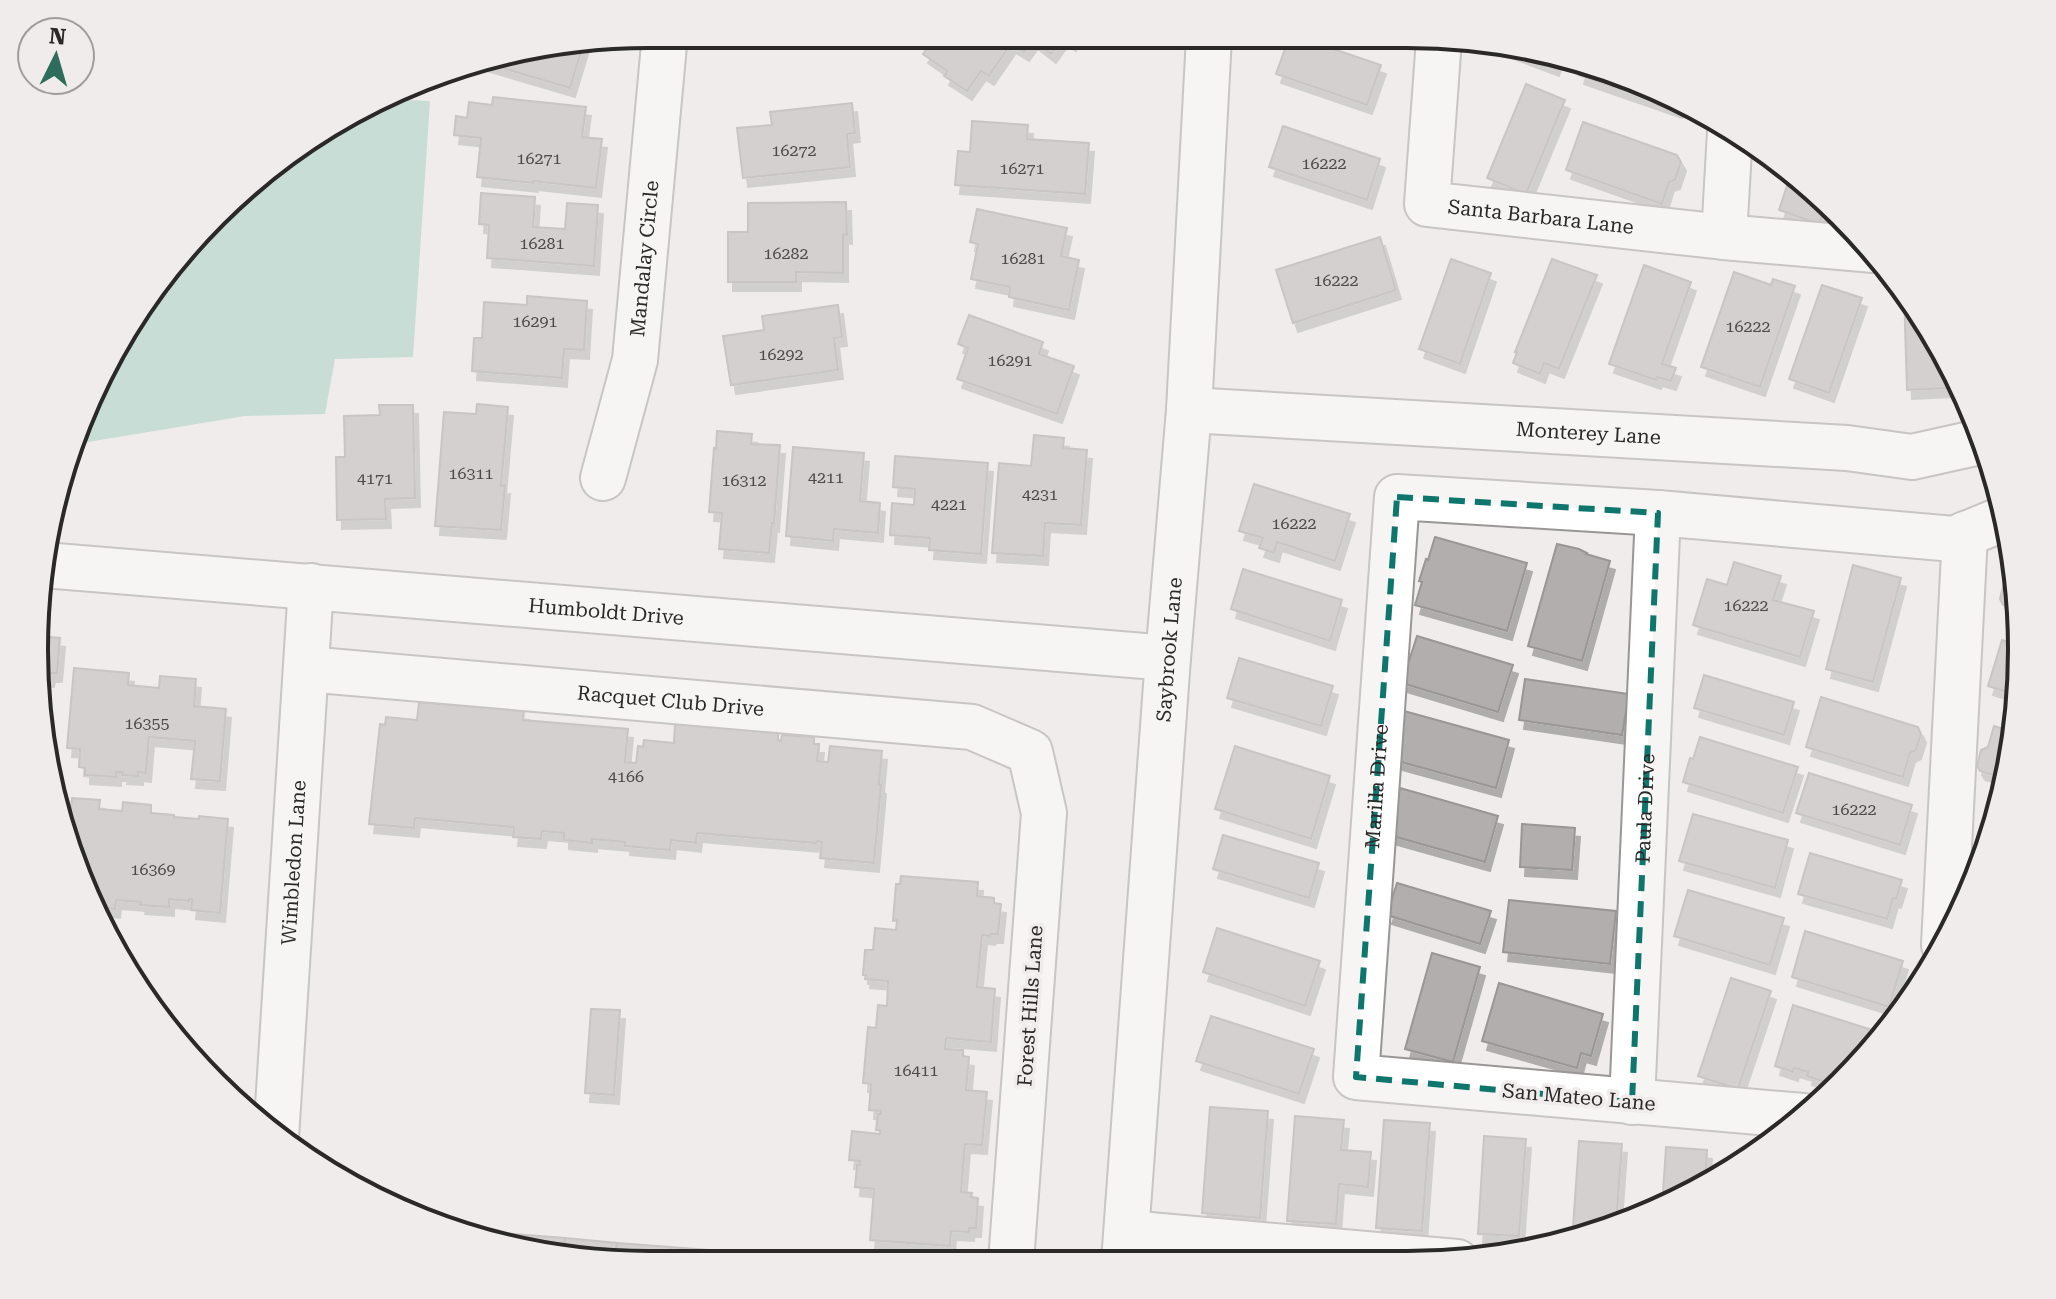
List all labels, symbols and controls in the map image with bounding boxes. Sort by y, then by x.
north arrow [16,16,96,96]
text: N [48,23,67,50]
house number: 16272 [772,141,816,160]
house number: 16271 [517,149,561,168]
house number: 16222 [1302,154,1346,173]
house number: 16271 [1000,159,1044,178]
street label: Mandalay Circle [625,179,663,338]
street label: Santa Barbara Lane [1447,194,1635,239]
house number: 16281 [520,234,564,253]
house number: 16282 [764,244,808,263]
house number: 16281 [1001,249,1045,268]
house number: 16222 [1314,271,1358,290]
house number: 16291 [513,312,557,331]
house number: 16222 [1726,317,1770,336]
house number: 16292 [759,345,803,364]
house number: 16291 [988,351,1032,370]
street label: Monterey Lane [1515,417,1662,449]
house number: 16311 [449,464,493,483]
house number: 4211 [808,468,844,487]
house number: 4171 [357,469,393,488]
house number: 16312 [722,471,766,490]
house number: 4231 [1022,485,1058,504]
house number: 4221 [931,495,967,514]
house number: 16222 [1272,514,1316,533]
street label: Saybrook Lane [1151,576,1187,723]
street label: Humboldt Drive [527,593,685,630]
house number: 16222 [1724,596,1768,615]
street label: Racquet Club Drive [576,681,765,721]
house number: 16355 [125,714,169,733]
street label: Marilla Drive [1360,723,1393,850]
street label: Paula Drive [1631,753,1659,864]
house number: 4166 [608,767,644,786]
street label: Wimbledon Lane [276,779,311,946]
house number: 16222 [1832,800,1876,819]
house number: 16369 [131,860,175,879]
street label: Forest Hills Lane [1012,925,1048,1087]
house number: 16411 [894,1061,938,1080]
street label: San Mateo Lane [1501,1078,1657,1116]

